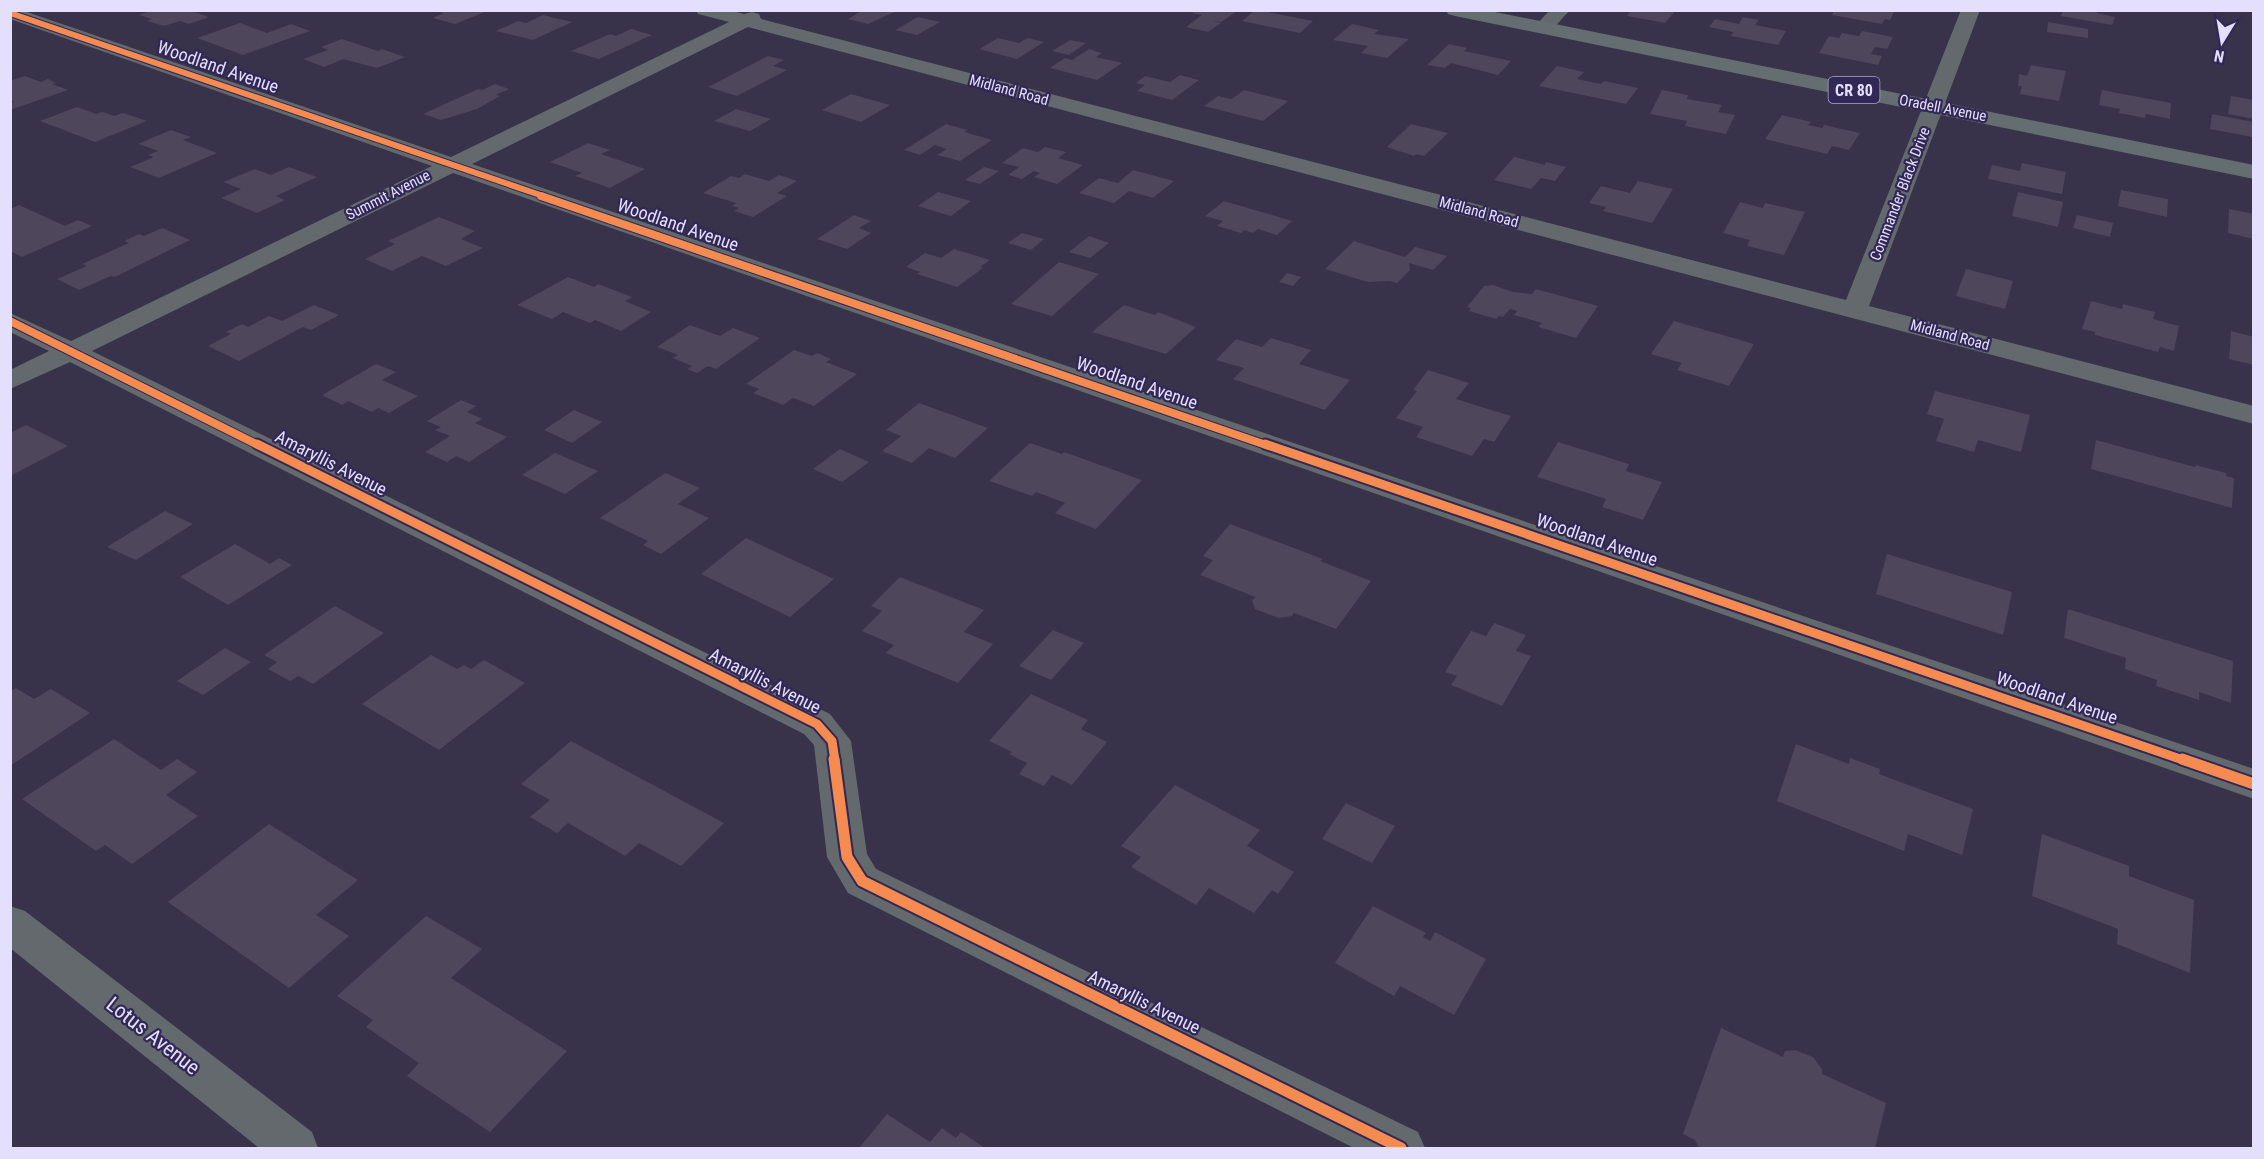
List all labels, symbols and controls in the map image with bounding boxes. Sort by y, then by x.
north arrow [2192,12,2252,72]
street label: Woodland Avenue [155,36,282,97]
text: N [2213,46,2226,66]
street label: Midland Road [967,71,1051,109]
road number: CR 80 [1828,77,1880,103]
street label: Oradell Avenue [1898,91,1988,125]
street label: Commander Black Drive [1866,125,1934,263]
street label: Summit Avenue [343,166,433,224]
street label: Midland Road [1437,193,1521,231]
street label: Woodland Avenue [615,194,742,255]
street label: Midland Road [1908,316,1992,354]
street label: Woodland Avenue [1074,352,1201,413]
street label: Amaryllis Avenue [272,425,390,500]
street label: Woodland Avenue [1534,509,1661,570]
street label: Amaryllis Avenue [706,643,824,718]
street label: Woodland Avenue [1994,667,2121,728]
street label: Amaryllis Avenue [1085,965,1204,1038]
street label: Lotus Avenue [102,992,205,1080]

